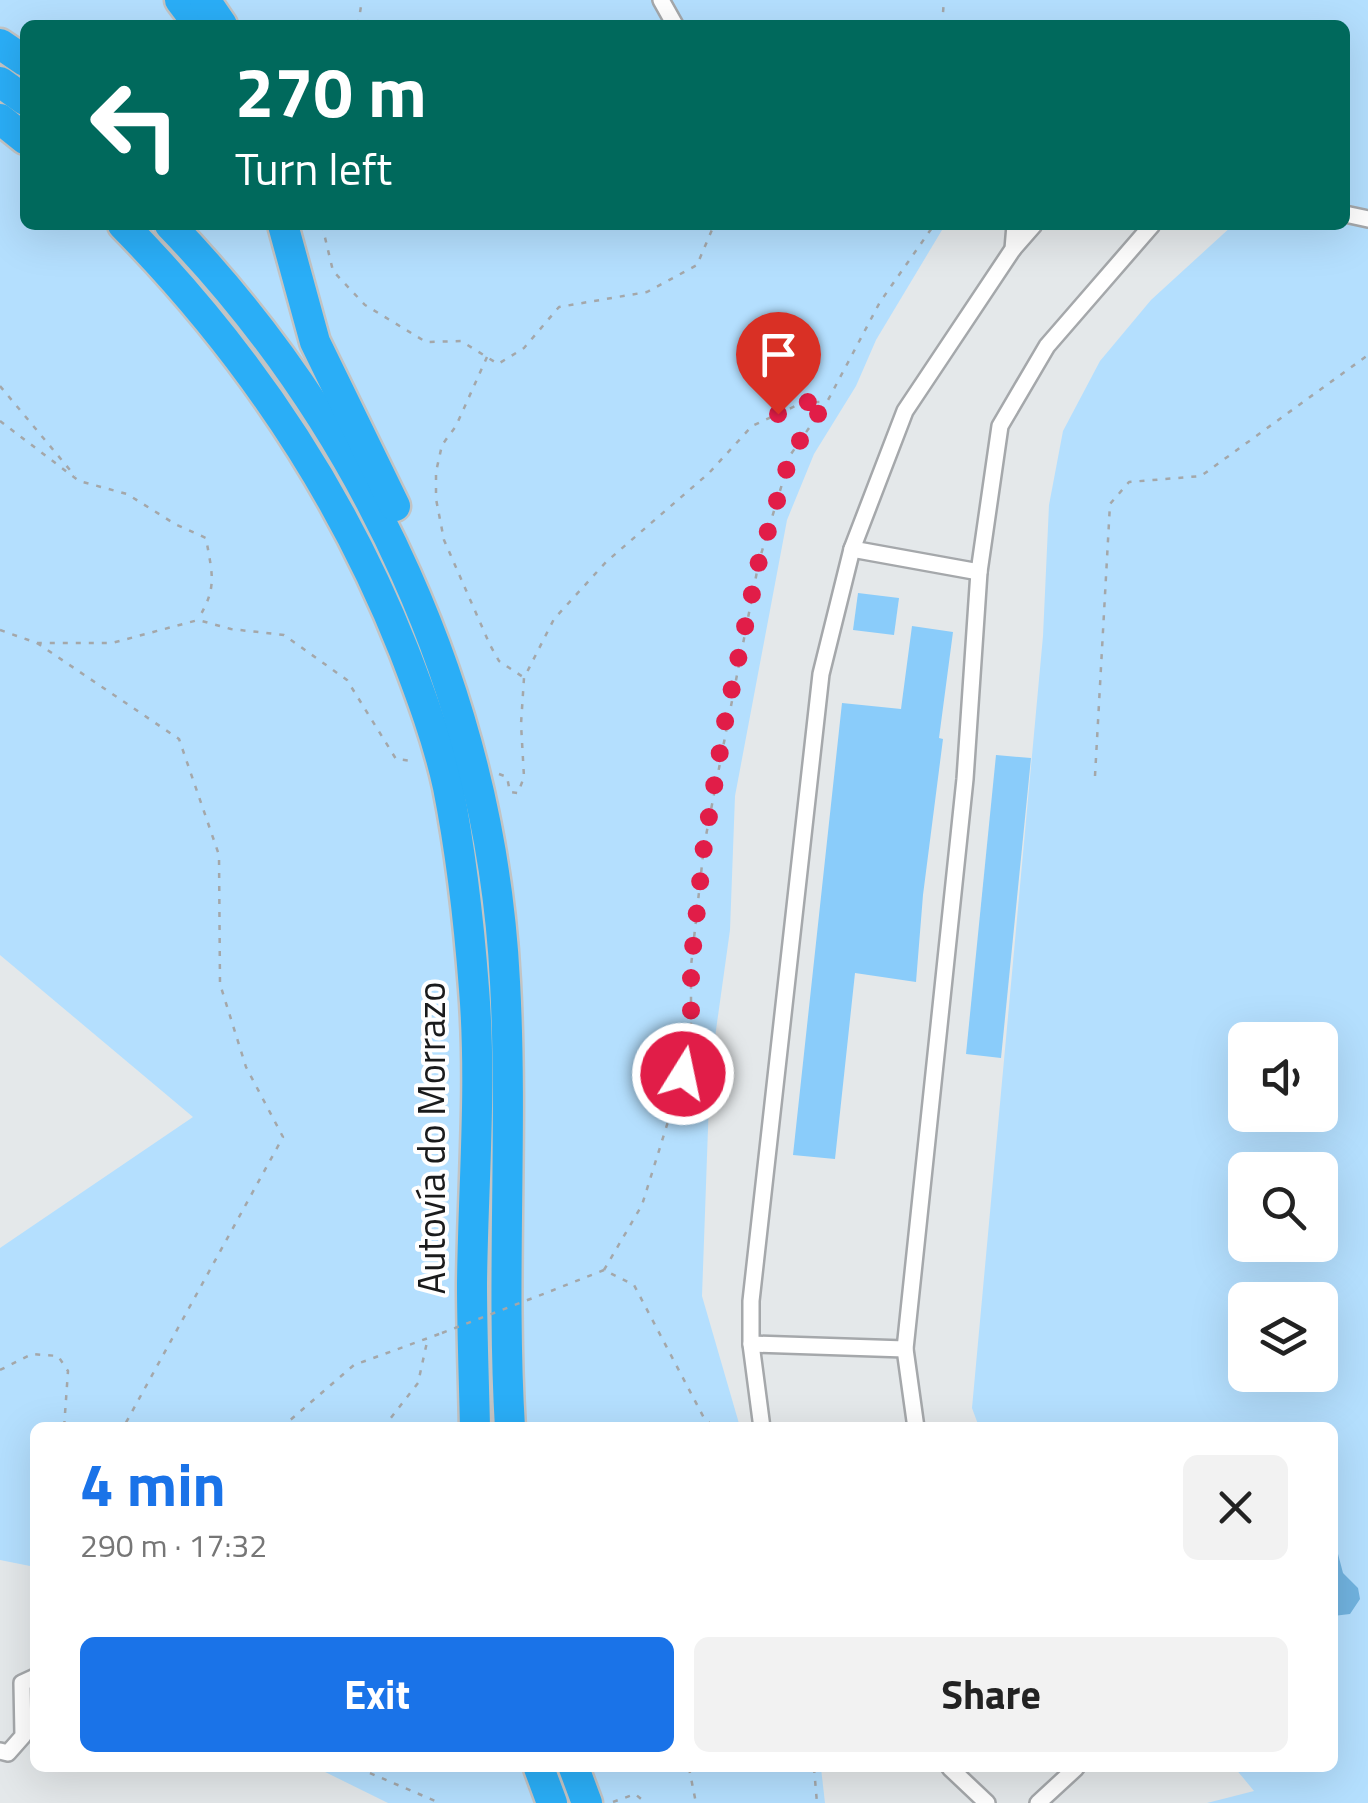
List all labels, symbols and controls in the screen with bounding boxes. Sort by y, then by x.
text: 270 m [235,38,427,144]
icon: left [70,60,200,190]
text: Turn left [235,134,392,202]
pin [736,312,821,415]
icon: arrive [751,327,806,382]
street label: Autovía do Morrazo [402,982,460,1294]
position arrow [631,1022,735,1126]
map controls [1228,1022,1338,1392]
button: sound [1228,1022,1338,1132]
button: search [1228,1152,1338,1262]
button: layers [1228,1282,1338,1392]
text: 4 min [80,1438,226,1529]
button: close [1183,1455,1288,1560]
text: 290 m · 17:32 [80,1521,267,1569]
button: Exit [80,1637,674,1752]
button: Share [694,1637,1288,1752]

